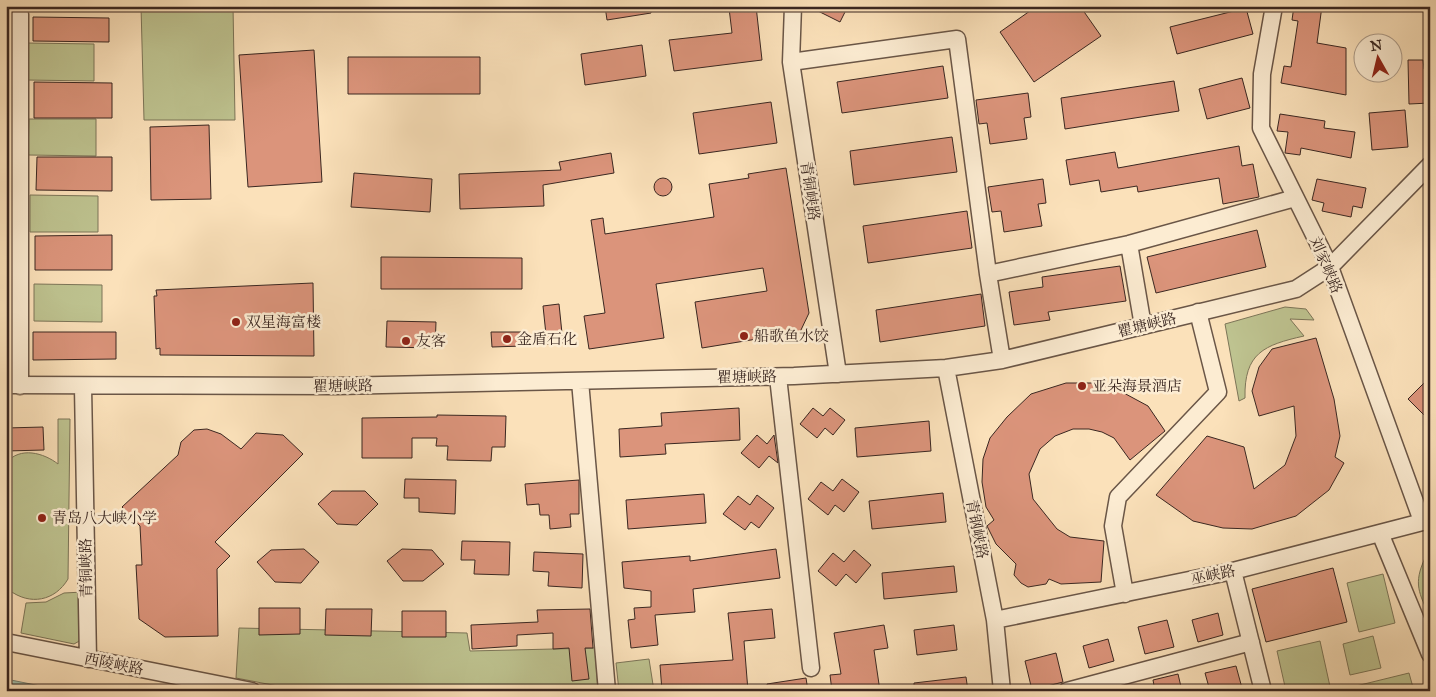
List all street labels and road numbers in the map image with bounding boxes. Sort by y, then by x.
street label: 青铜峡路 [797,160,823,222]
street label: 刘家峡路 [1306,234,1346,296]
street label: 瞿塘峡路 [1116,309,1178,341]
street label: 瞿塘峡路 [717,367,777,387]
street label: 瞿塘峡路 [313,376,373,396]
street label: 青钢峡路 [962,498,992,560]
street label: 青铜峡路 [76,538,96,598]
street label: 巫峡路 [1189,562,1237,588]
street label: 西陵峡路 [83,649,145,679]

